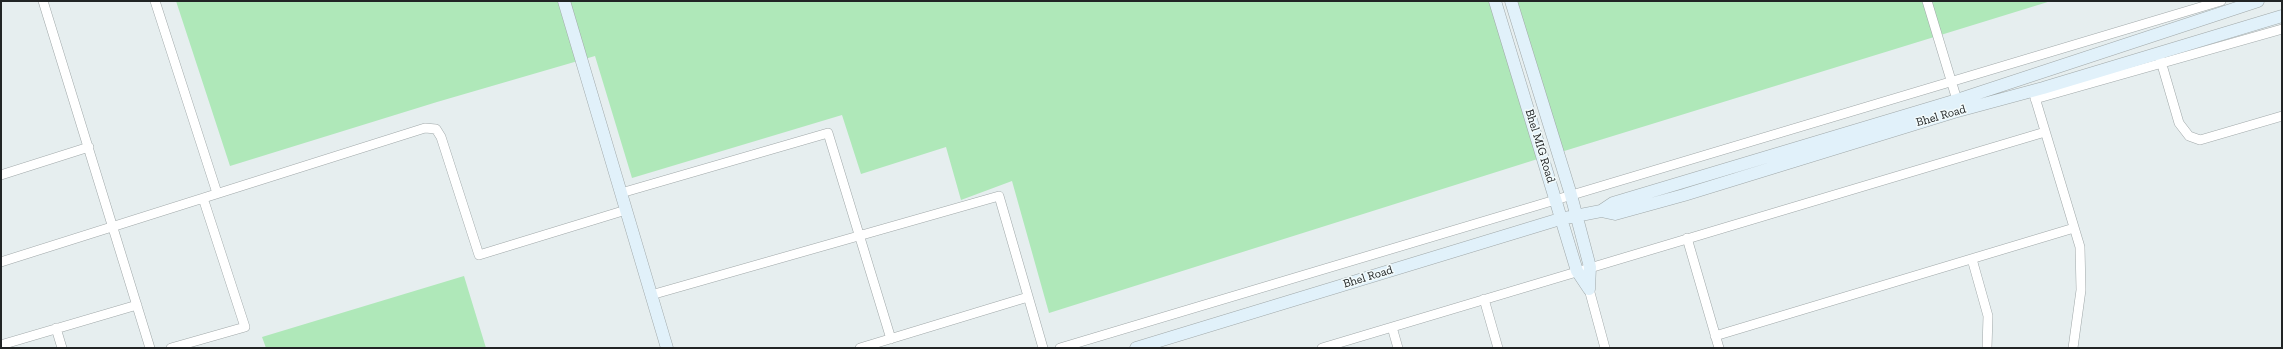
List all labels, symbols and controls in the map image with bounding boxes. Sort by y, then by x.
street label: Bhel Road [1914,102,1968,130]
street label: Bhel MIG Road [1522,107,1558,185]
street label: Bhel Road [1341,263,1395,291]

